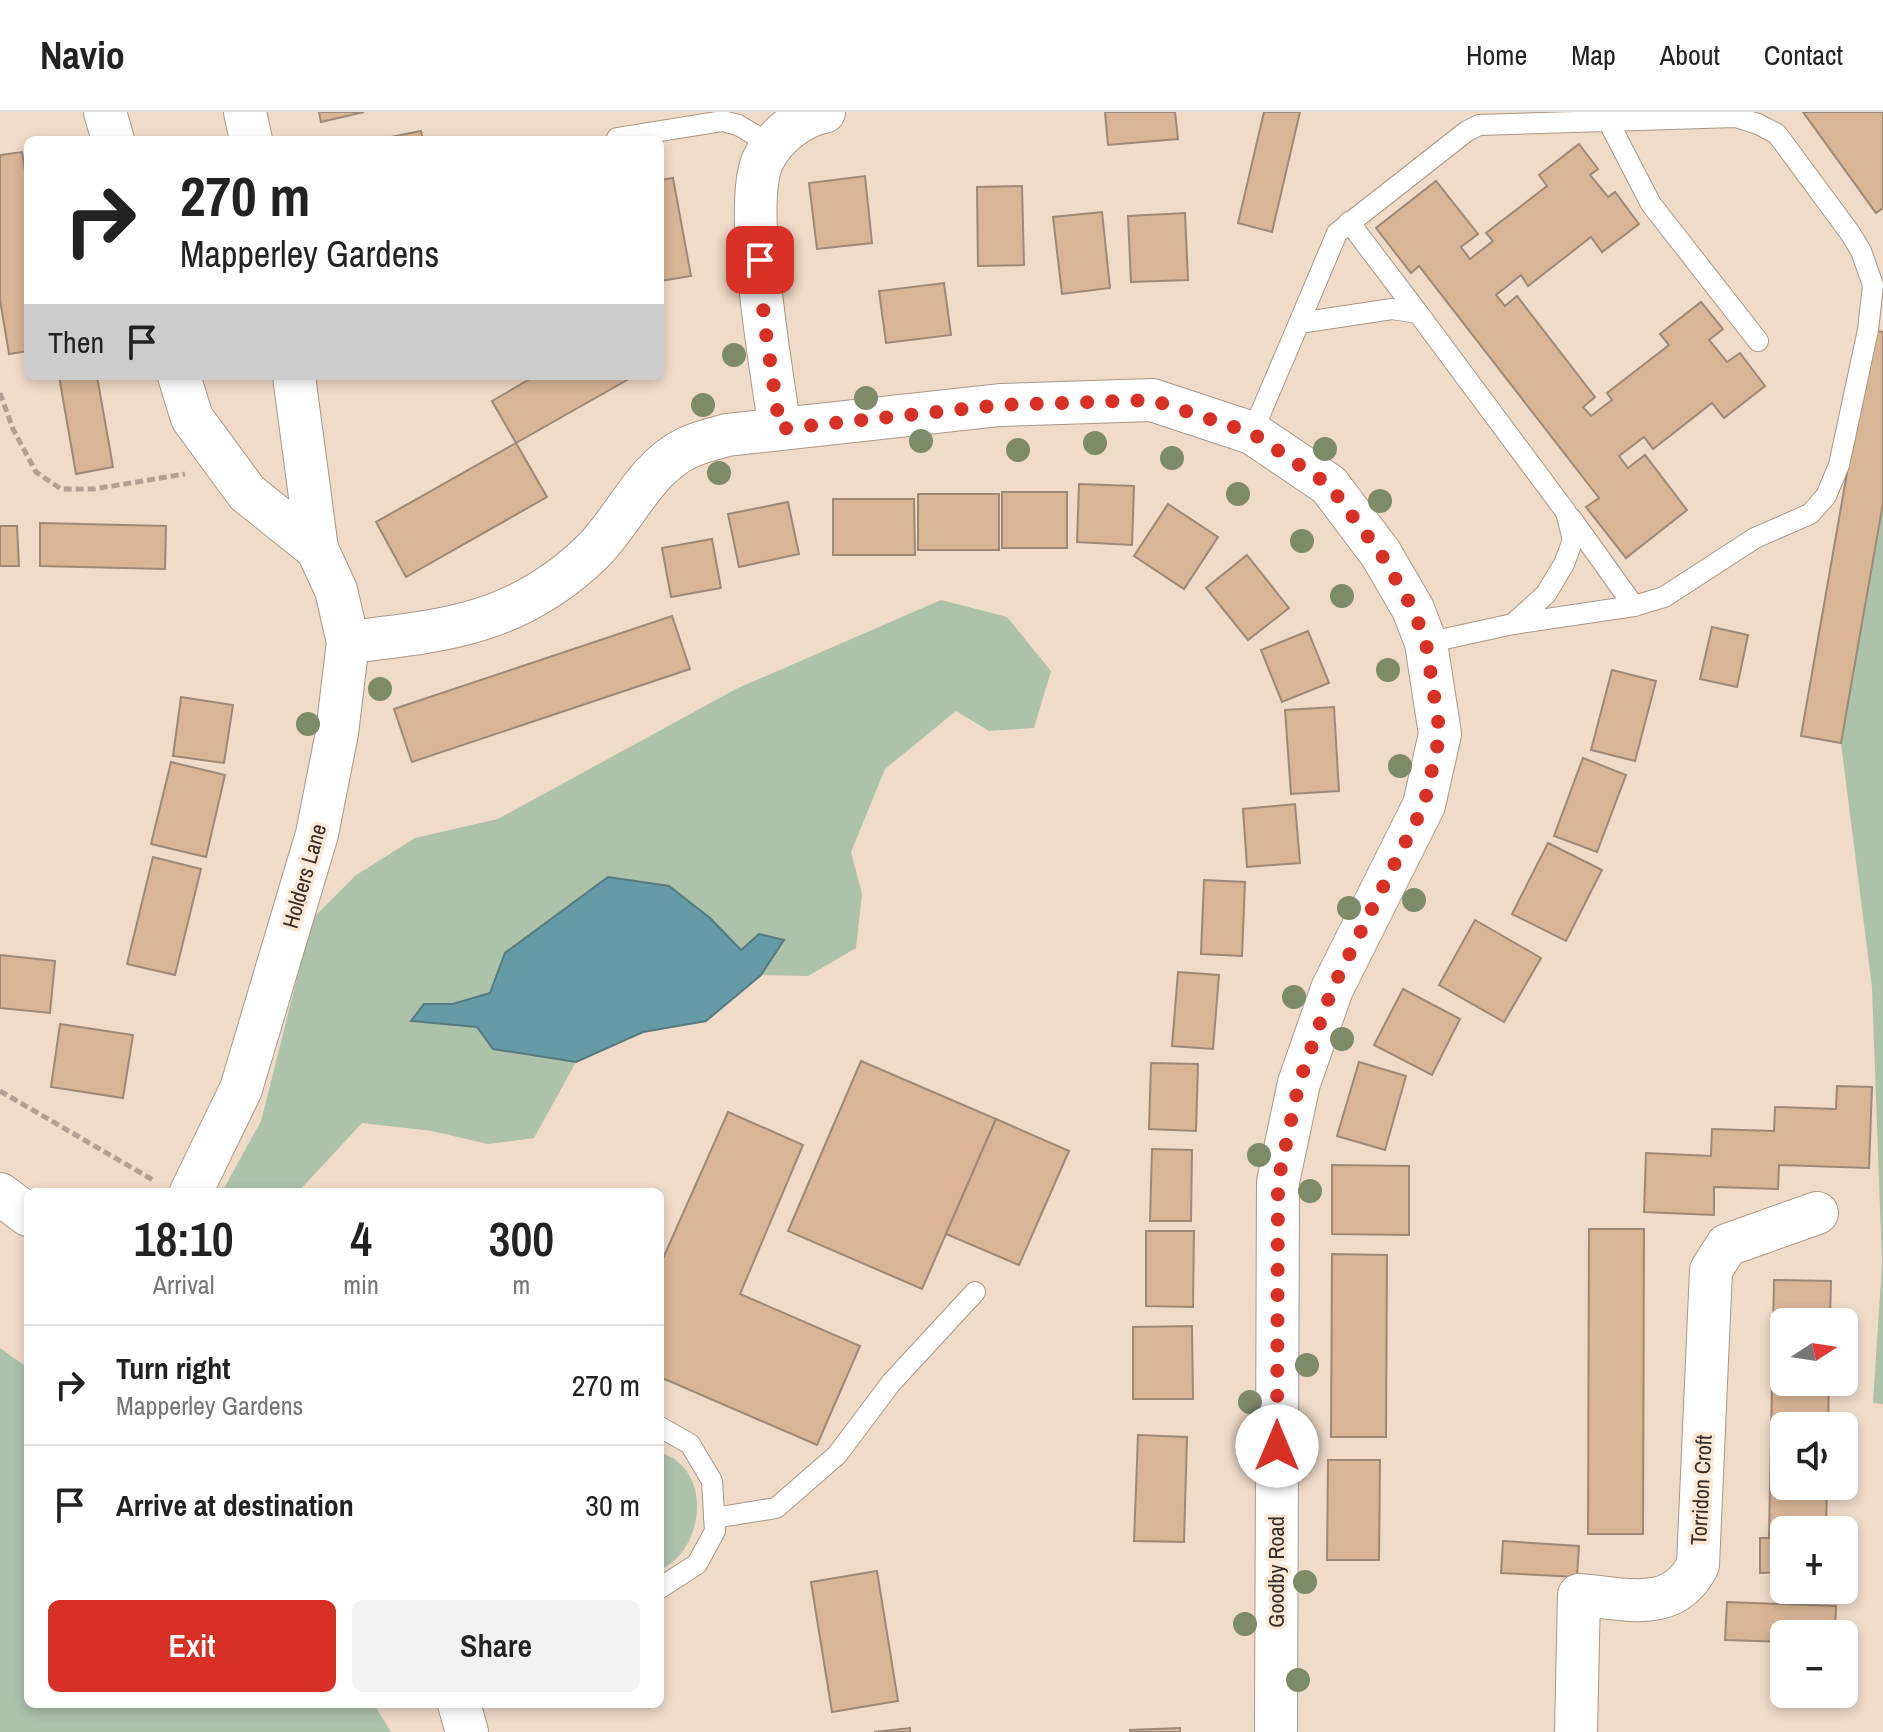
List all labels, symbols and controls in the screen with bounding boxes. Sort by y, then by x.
text: Navio [40,30,125,81]
text: Home [1466,36,1527,74]
text: Map [1571,36,1616,74]
text: About [1660,36,1720,74]
text: Contact [1764,36,1843,74]
text: 270 m [180,158,310,233]
icon: right [48,168,152,272]
pin [726,226,794,294]
text: Mapperley Gardens [180,230,439,278]
icon: arrive [738,238,782,282]
icon: arrive [120,320,164,364]
text: Then [48,322,104,362]
street label: Holders Lane [275,820,333,932]
text: 18:10 [134,1206,234,1271]
text: 4 [350,1206,372,1271]
text: 300 [489,1206,554,1271]
text: Arrival [153,1267,214,1302]
text: min [343,1267,379,1302]
text: m [513,1267,530,1302]
north arrow [1770,1308,1858,1396]
map controls [1770,1308,1858,1708]
text: Turn right [116,1348,230,1388]
icon: right [48,1363,92,1407]
text: 270 m [572,1365,640,1405]
text: Mapperley Gardens [116,1388,303,1423]
position arrow [1235,1404,1319,1488]
button: sound [1770,1412,1858,1500]
street label: Torridon Croft [1683,1434,1719,1546]
icon: arrive [48,1483,92,1527]
text: Arrive at destination [116,1485,354,1525]
text: 30 m [585,1485,640,1525]
street label: Goodby Road [1261,1516,1291,1628]
button: + [1770,1516,1858,1604]
button: Exit [48,1600,336,1692]
button: Share [352,1600,640,1692]
button: − [1770,1620,1858,1708]

